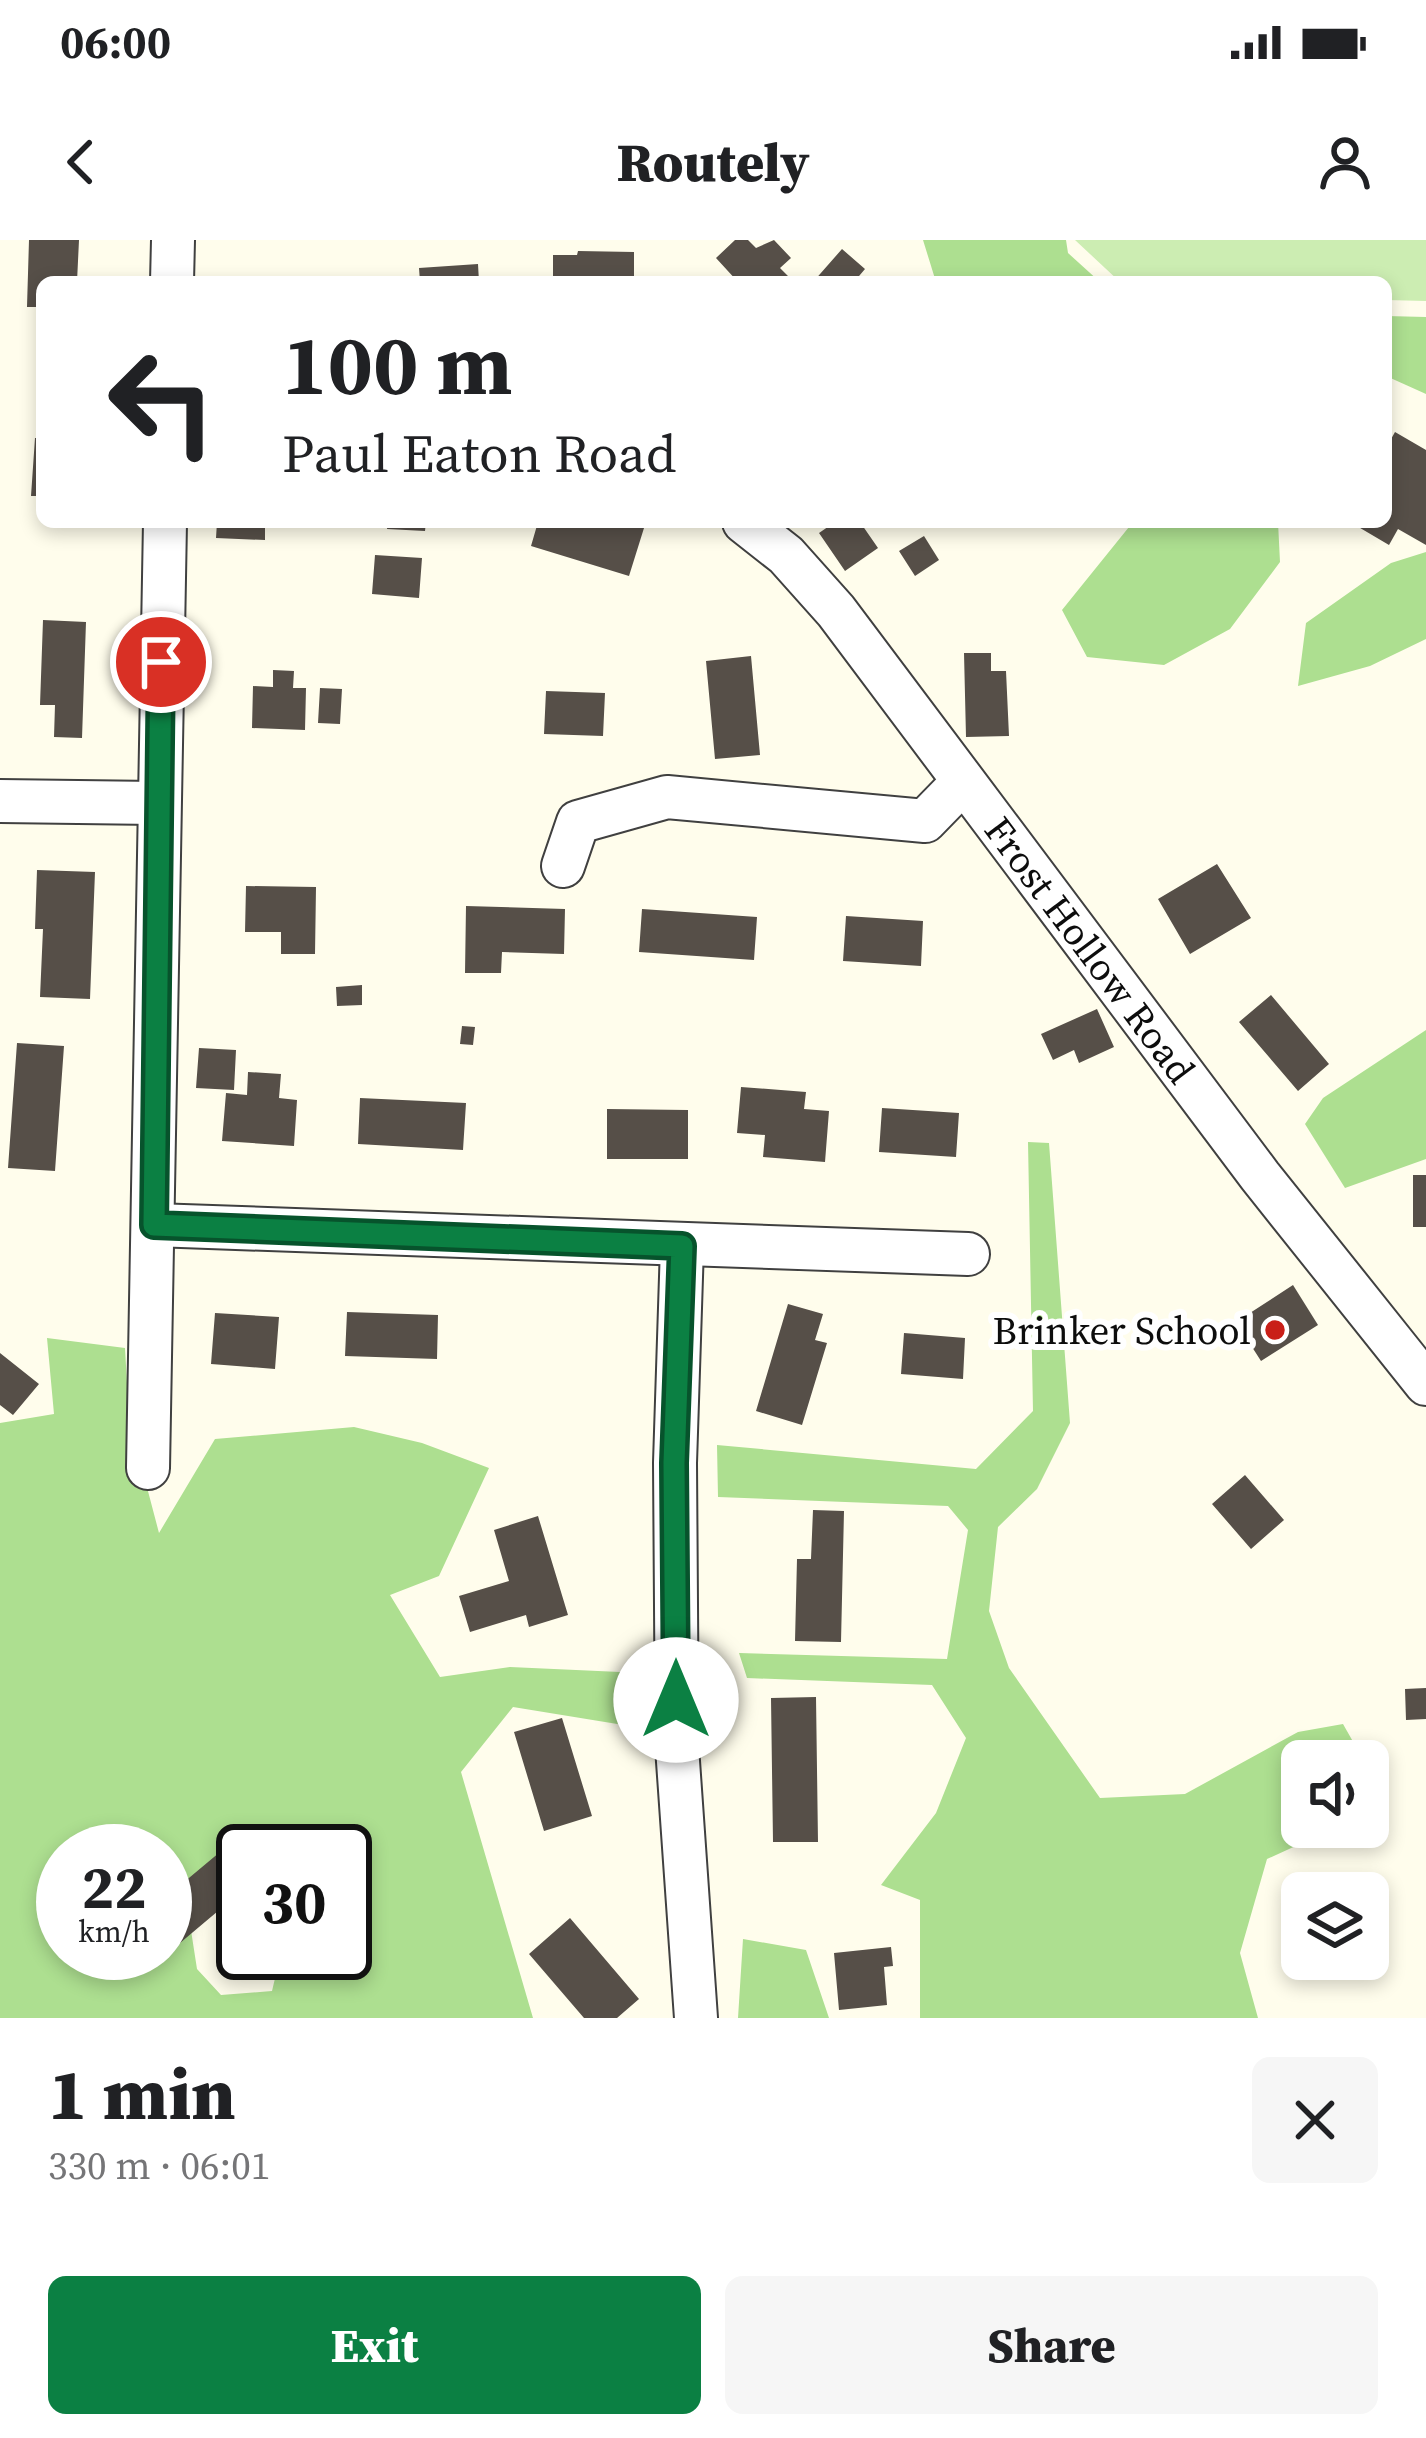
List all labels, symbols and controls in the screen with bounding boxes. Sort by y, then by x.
text: 06:00 [60,11,171,73]
text: Routely [617,125,809,199]
icon: back [48,129,114,195]
icon: person [1312,129,1378,195]
text: 100 m [282,307,513,422]
icon: left [84,324,240,480]
text: Paul Eaton Road [282,416,676,490]
pin [110,611,212,713]
icon: arrive [128,629,194,695]
street label: Frost Hollow Road [972,806,1207,1094]
place label: Brinker School [993,1304,1251,1357]
marker: Brinker School [1262,1317,1288,1343]
position arrow [613,1637,739,1763]
map controls [1281,1740,1389,1980]
button: sound [1281,1740,1389,1848]
speed limit sign: 30 [216,1824,372,1980]
text: 22 [81,1846,147,1928]
button: layers [1281,1872,1389,1980]
text: km/h [78,1911,150,1952]
text: 1 min [48,2044,236,2143]
button: close [1252,2057,1378,2183]
text: 330 m · 06:01 [48,2139,270,2192]
button: Exit [48,2276,701,2414]
button: Share [725,2276,1378,2414]

